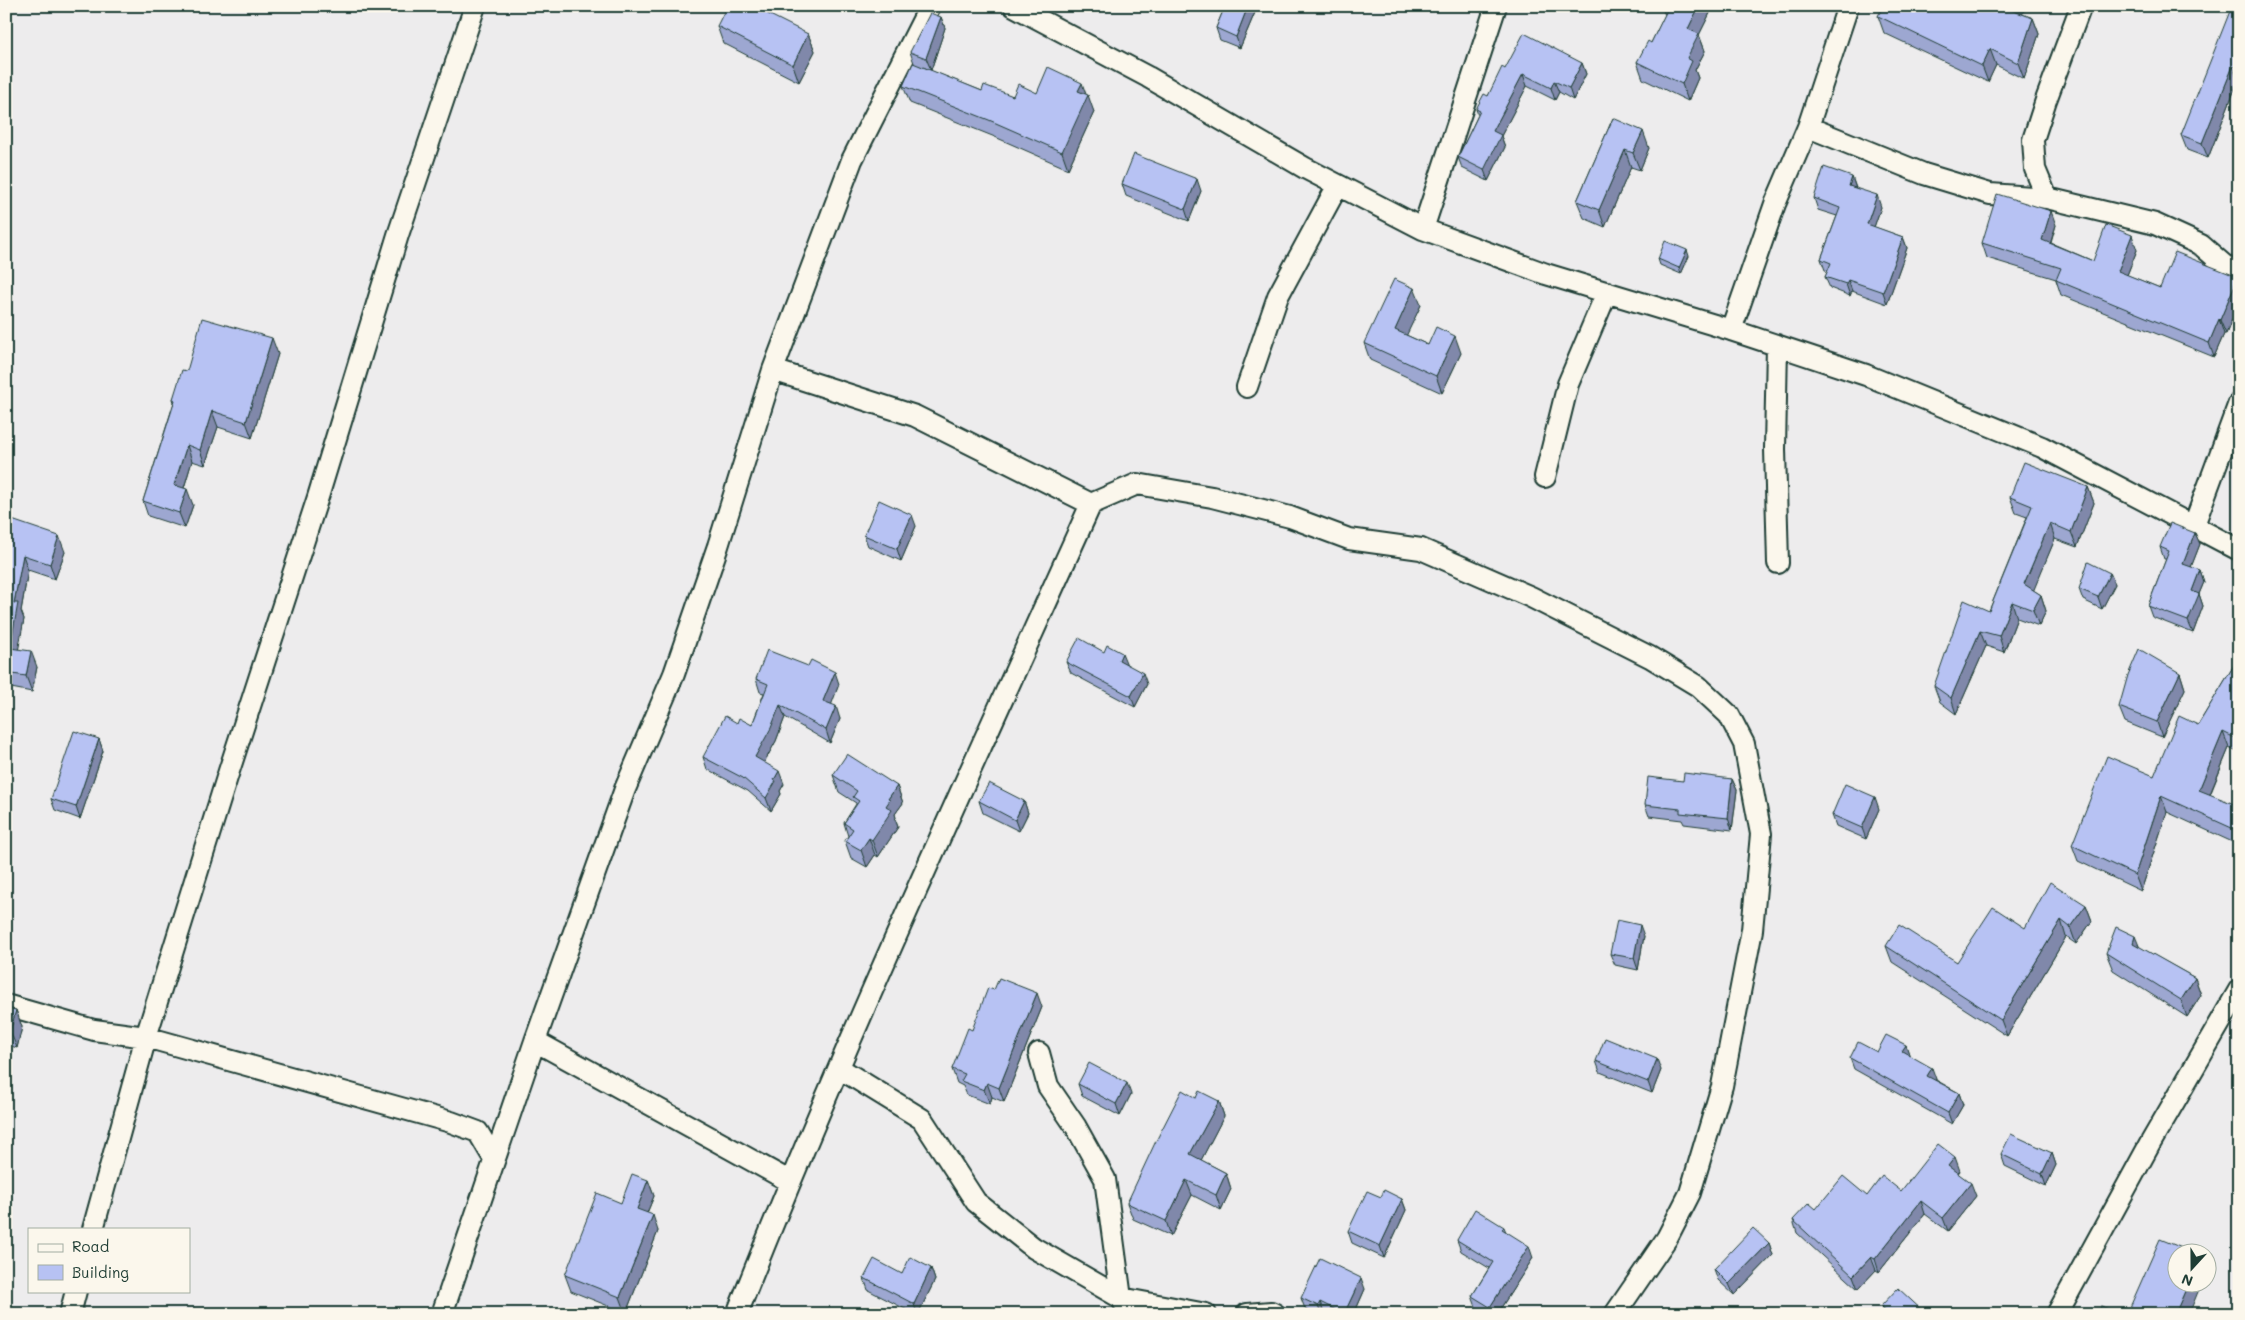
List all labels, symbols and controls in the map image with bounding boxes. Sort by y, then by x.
legend [28,1228,190,1292]
text: Road [72,1236,109,1256]
north arrow [2168,1242,2218,1292]
text: Building [72,1262,129,1282]
text: N [2179,1270,2196,1291]

